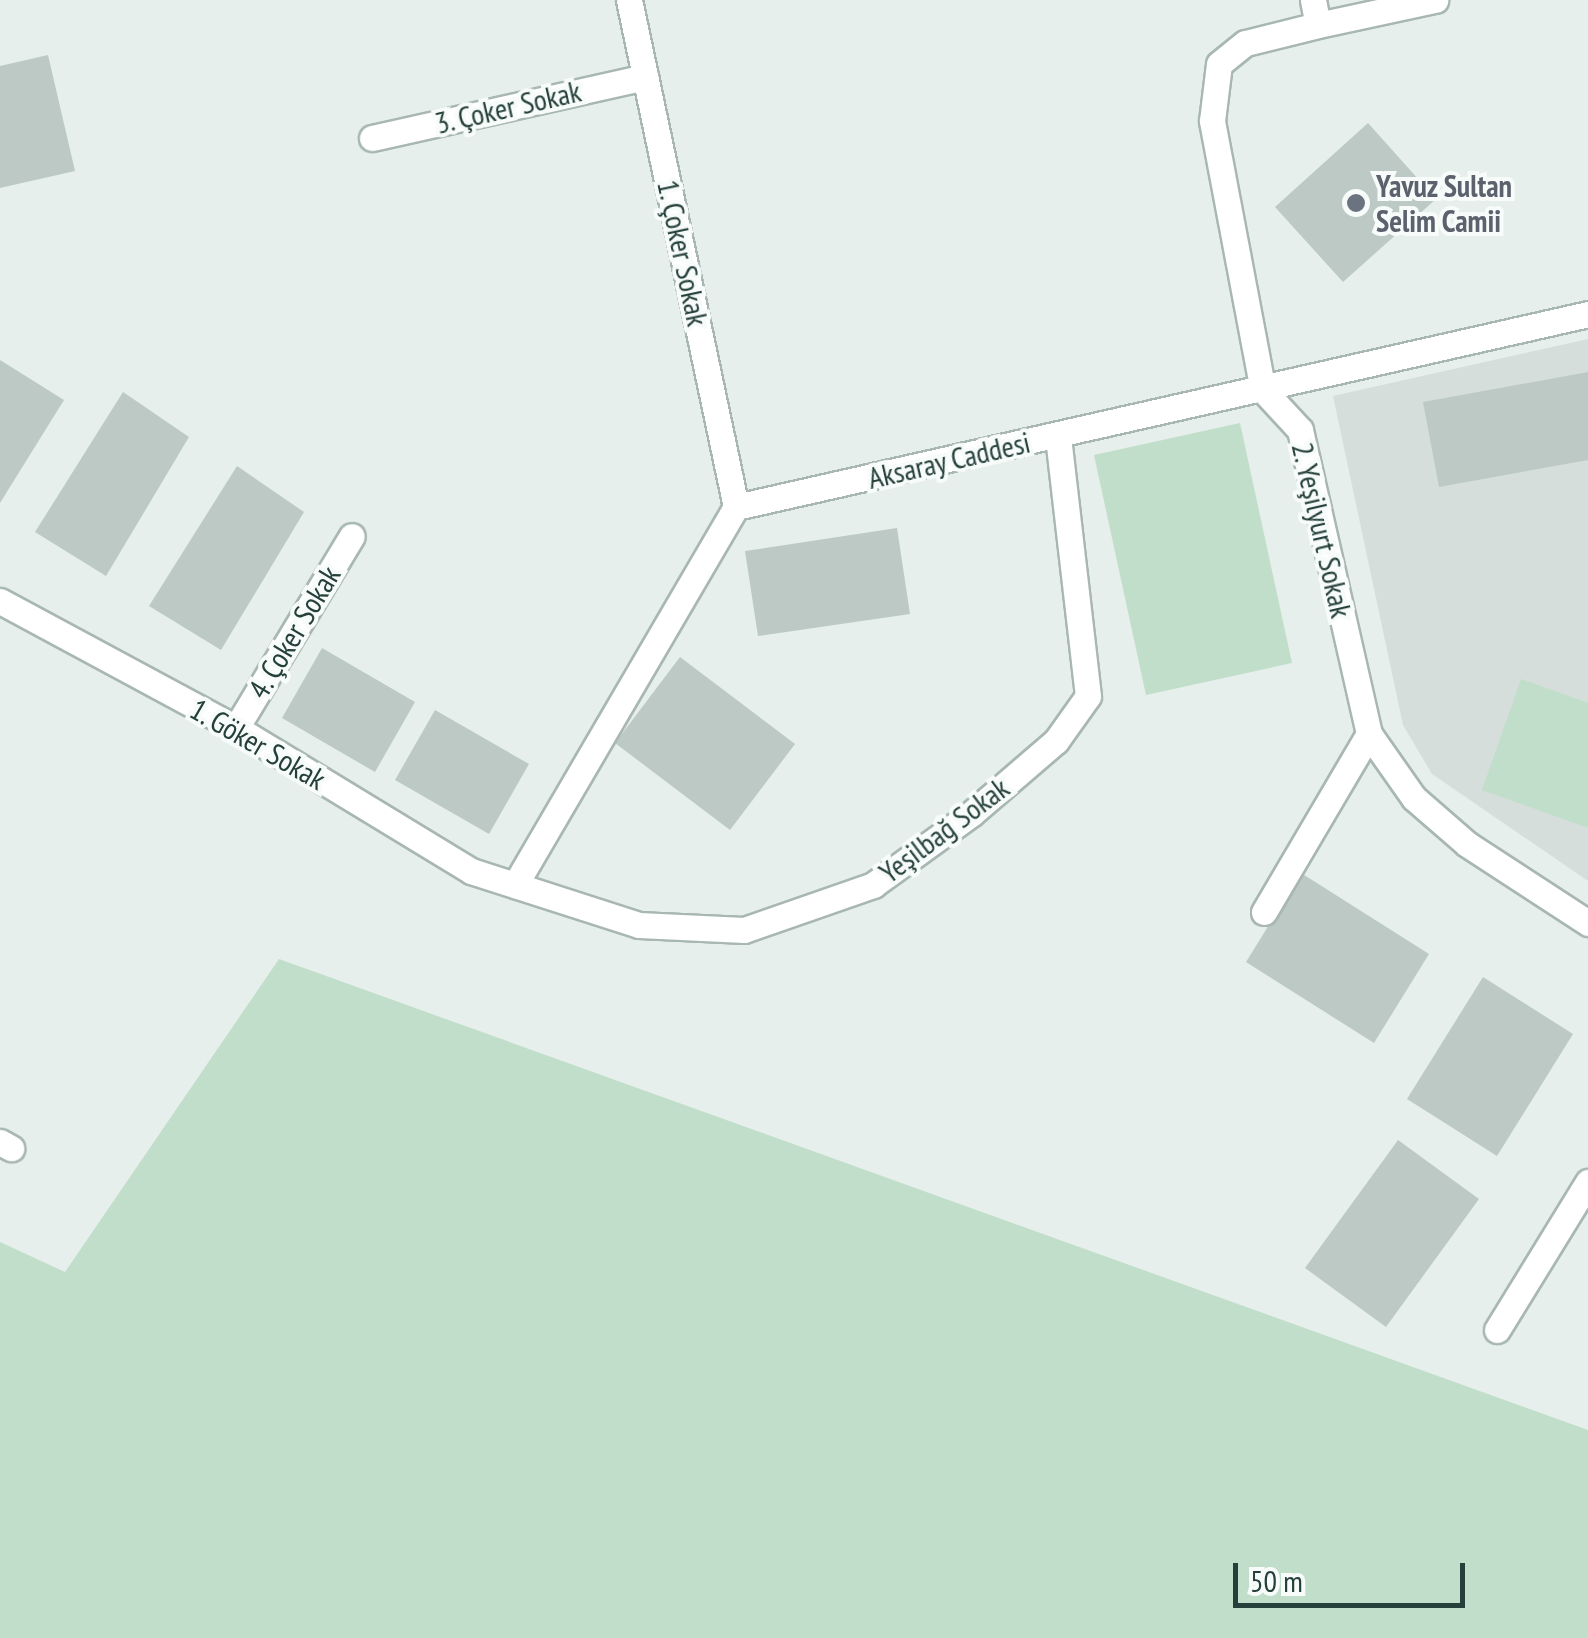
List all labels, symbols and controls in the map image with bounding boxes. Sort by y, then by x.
street label: 3. Çoker Sokak [431,73,585,141]
place label: Yavuz Sultan Selim Camii [1376,168,1513,238]
street label: 1. Çoker Sokak [650,176,716,330]
marker: Yavuz Sultan Selim Camii [1345,192,1367,214]
street label: Aksaray Caddesi [864,424,1034,496]
street label: 2. Yeşilyurt Sokak [1284,437,1360,623]
street label: 4. Çoker Sokak [240,558,348,706]
street label: 1. Göker Sokak [183,690,333,798]
street label: Yeşilbağ Sokak [872,770,1016,890]
scale bar [1238,1543,1470,1605]
text: 50 m [1250,1561,1303,1600]

